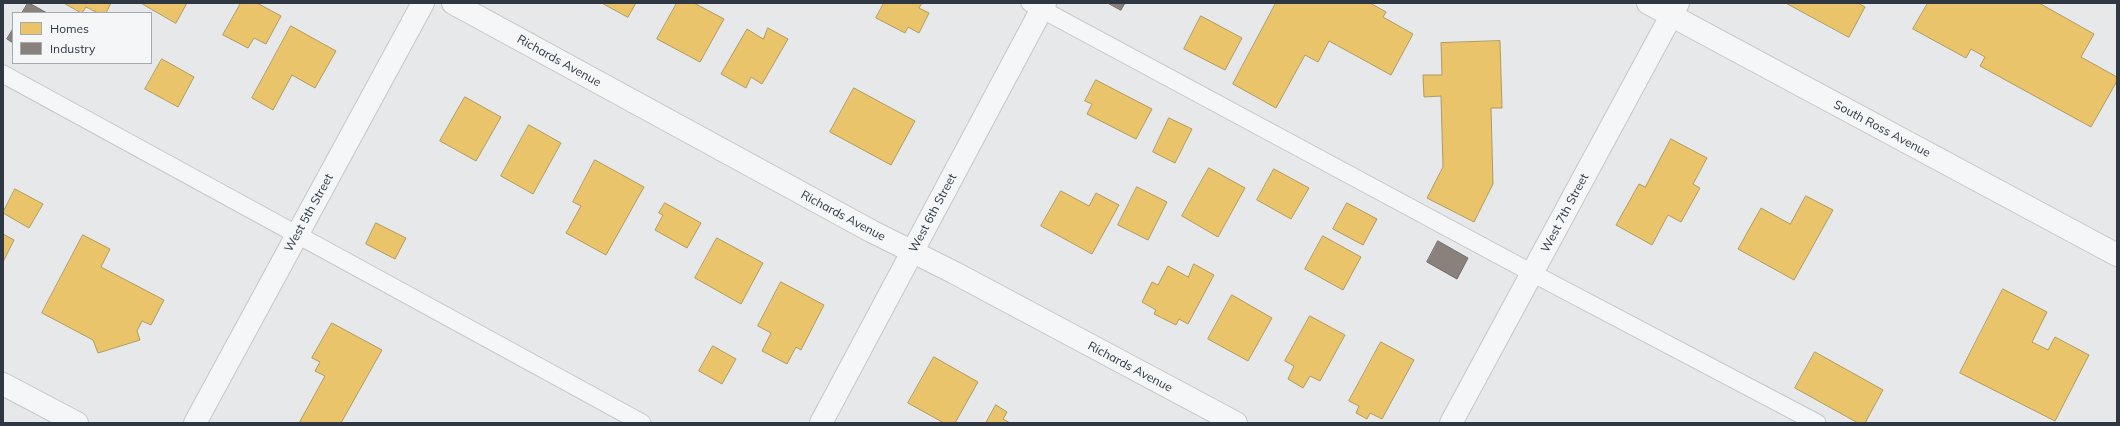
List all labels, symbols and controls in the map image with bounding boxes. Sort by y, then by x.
legend [12,12,152,64]
text: Homes [50,21,89,36]
street label: Richards Avenue [515,32,603,90]
text: Industry [50,41,95,56]
street label: South Ross Avenue [1831,97,1933,161]
street label: West 5th Street [282,171,336,255]
street label: West 6th Street [906,171,960,255]
street label: West 7th Street [1538,171,1592,255]
street label: Richards Avenue [798,188,888,244]
street label: Richards Avenue [1085,339,1175,395]

